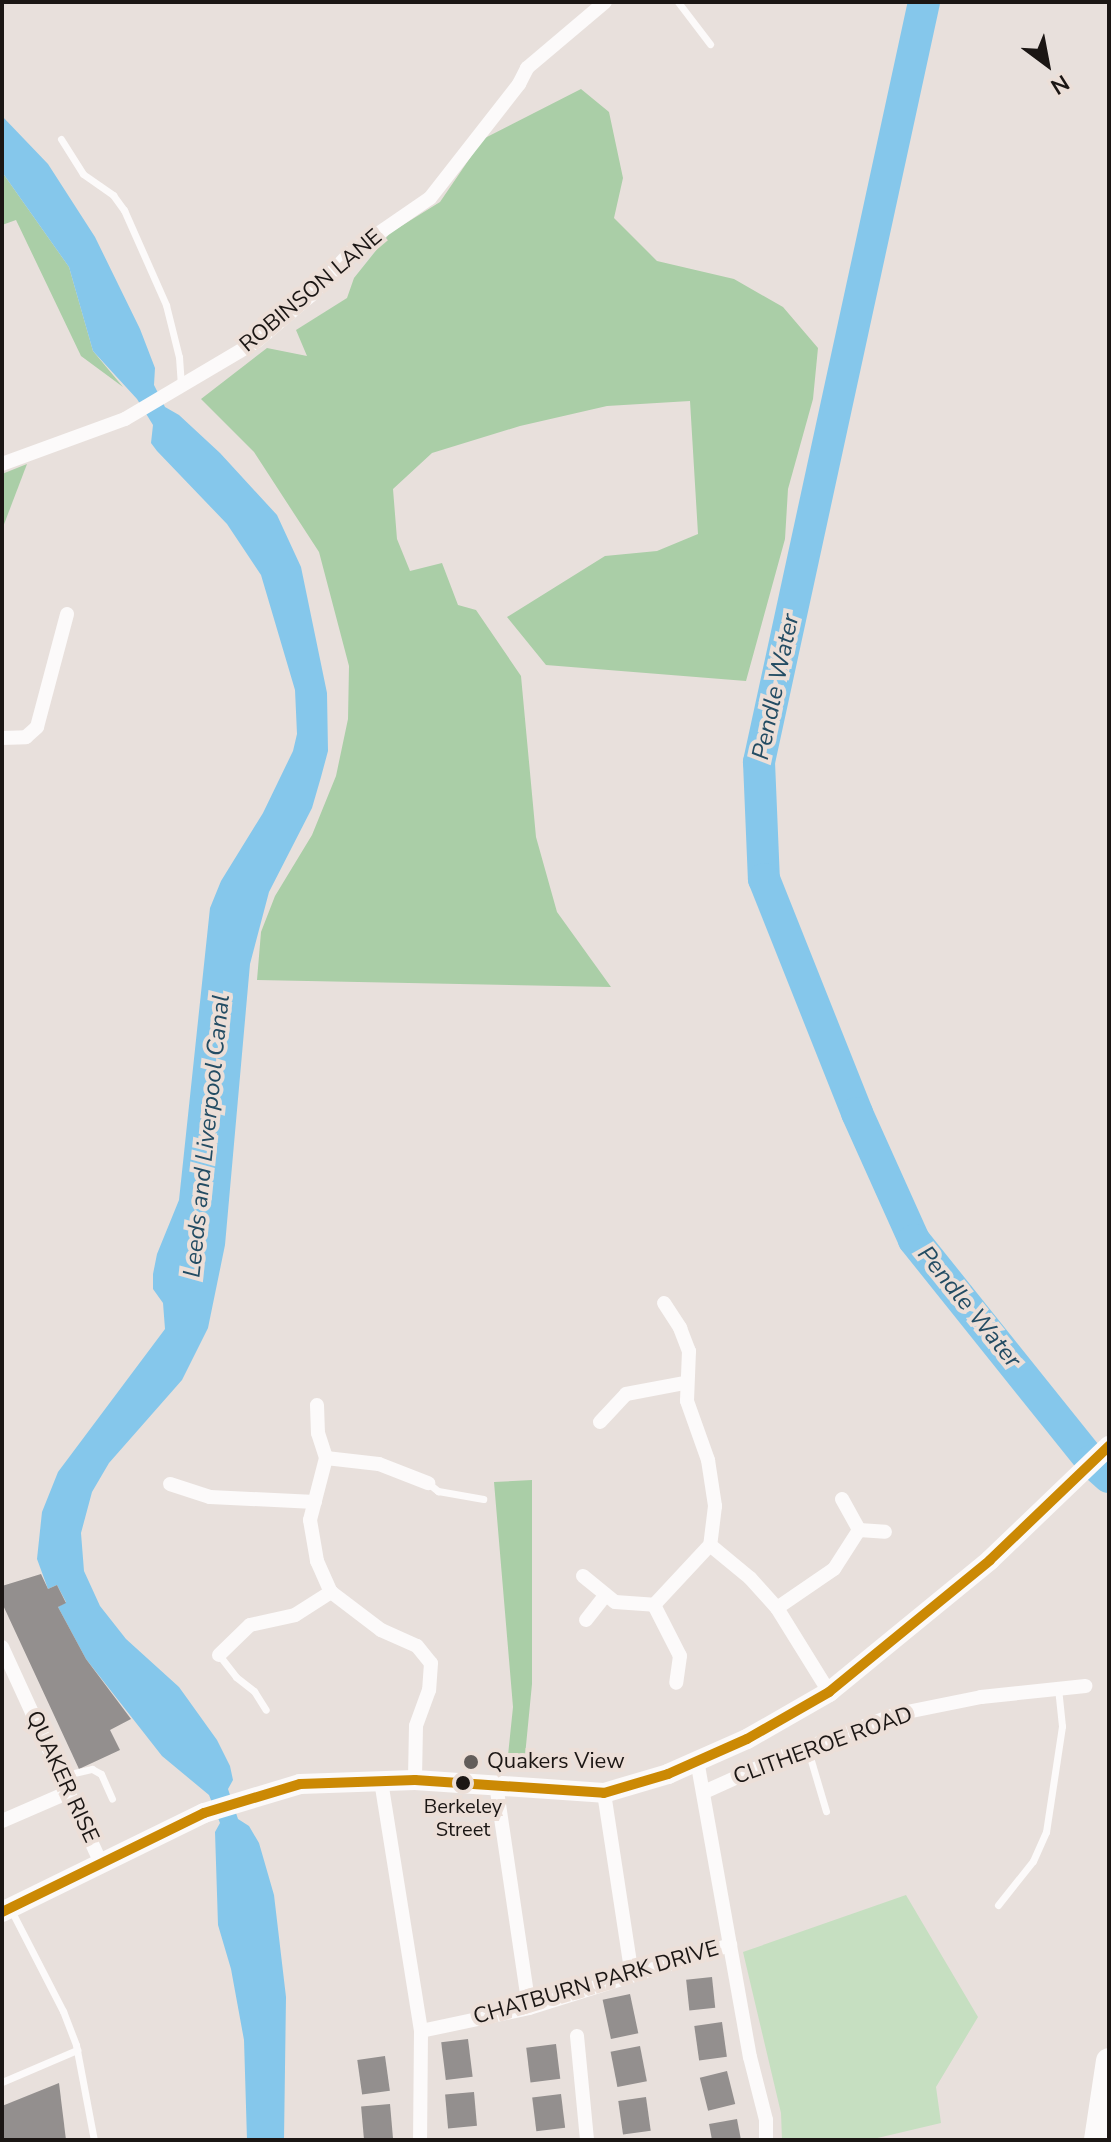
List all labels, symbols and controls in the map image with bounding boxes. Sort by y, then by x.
north arrow [1007,24,1087,104]
text: N [1045,67,1075,101]
street label: ROBINSON LANE [235,224,387,358]
water label: Pendle Water [746,611,806,763]
water label: Leeds and Liverpool Canal [178,993,236,1279]
water label: Pendle Water [911,1240,1027,1374]
street label: CLITHEROE ROAD [730,1701,916,1791]
street label: QUAKER RISE [20,1707,104,1847]
place label: Quakers View [487,1749,625,1775]
marker: Quakers View [462,1753,480,1771]
marker: Berkeley Street [455,1775,471,1791]
place label: Berkeley Street [424,1794,502,1841]
street label: CHATBURN PARK DRIVE [470,1935,722,2031]

